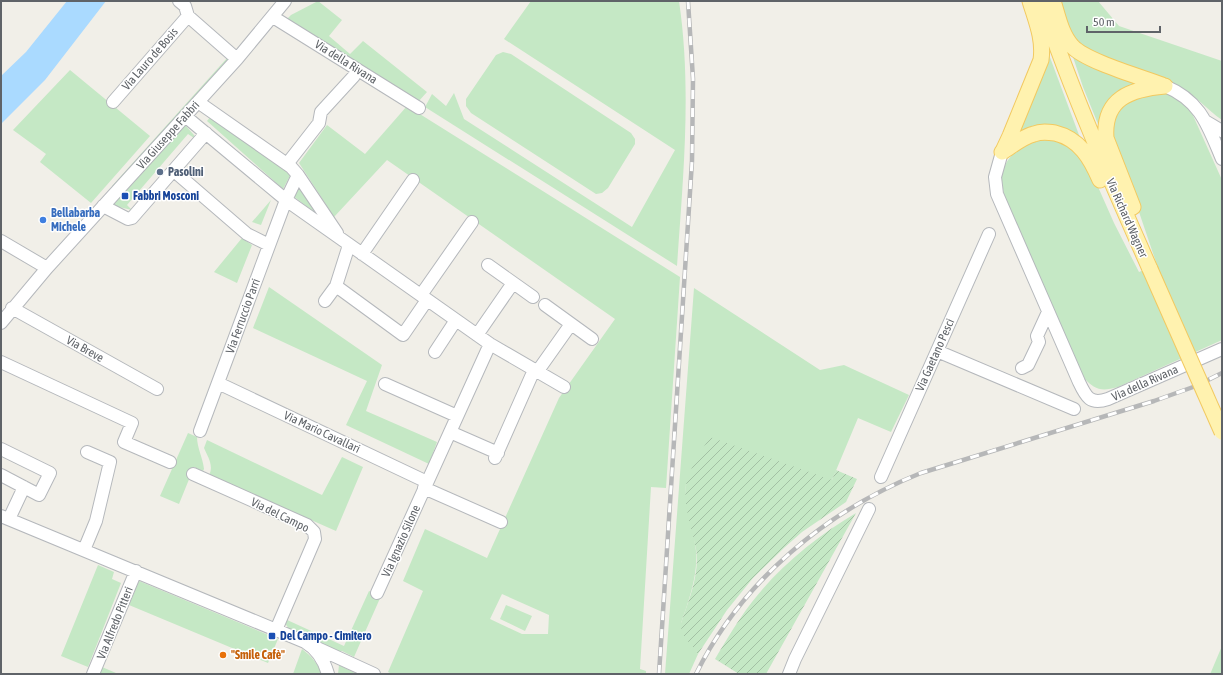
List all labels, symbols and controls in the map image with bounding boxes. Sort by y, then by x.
scale bar [1087,8,1160,34]
text: 50 m [1093,15,1115,29]
street label: Via Lauro de Bosis [119,25,181,93]
street label: Via della Rivana [312,37,380,87]
street label: Via Giuseppe Fabbri [134,98,202,172]
place label: Pasolini [168,165,204,179]
marker: Pasolini [155,167,165,177]
street label: Via Richard Wagner [1103,176,1151,260]
place label: Fabbri Mosconi [133,189,199,203]
marker: Fabbri Mosconi [120,191,130,201]
place label: Bellabarba Michele [51,206,101,234]
marker: Bellabarba Michele [38,215,48,225]
street label: Via Ferruccio Parri [223,277,263,355]
street label: Via Gaetano Pesci [913,317,957,393]
street label: Via Breve [64,333,106,365]
street label: Via della Rivana [1110,362,1180,404]
street label: Via Mario Cavallari [282,408,362,456]
street label: Via del Campo [249,495,312,535]
street label: Via Ignazio Silone [379,503,423,579]
street label: Via Alfredo Pitteri [94,585,136,661]
place label: Del Campo - Cimitero [280,629,372,643]
marker: Del Campo - Cimitero [267,631,277,641]
place label: "Smile Cafè" [231,648,285,662]
marker: "Smile Cafè" [218,650,228,660]

